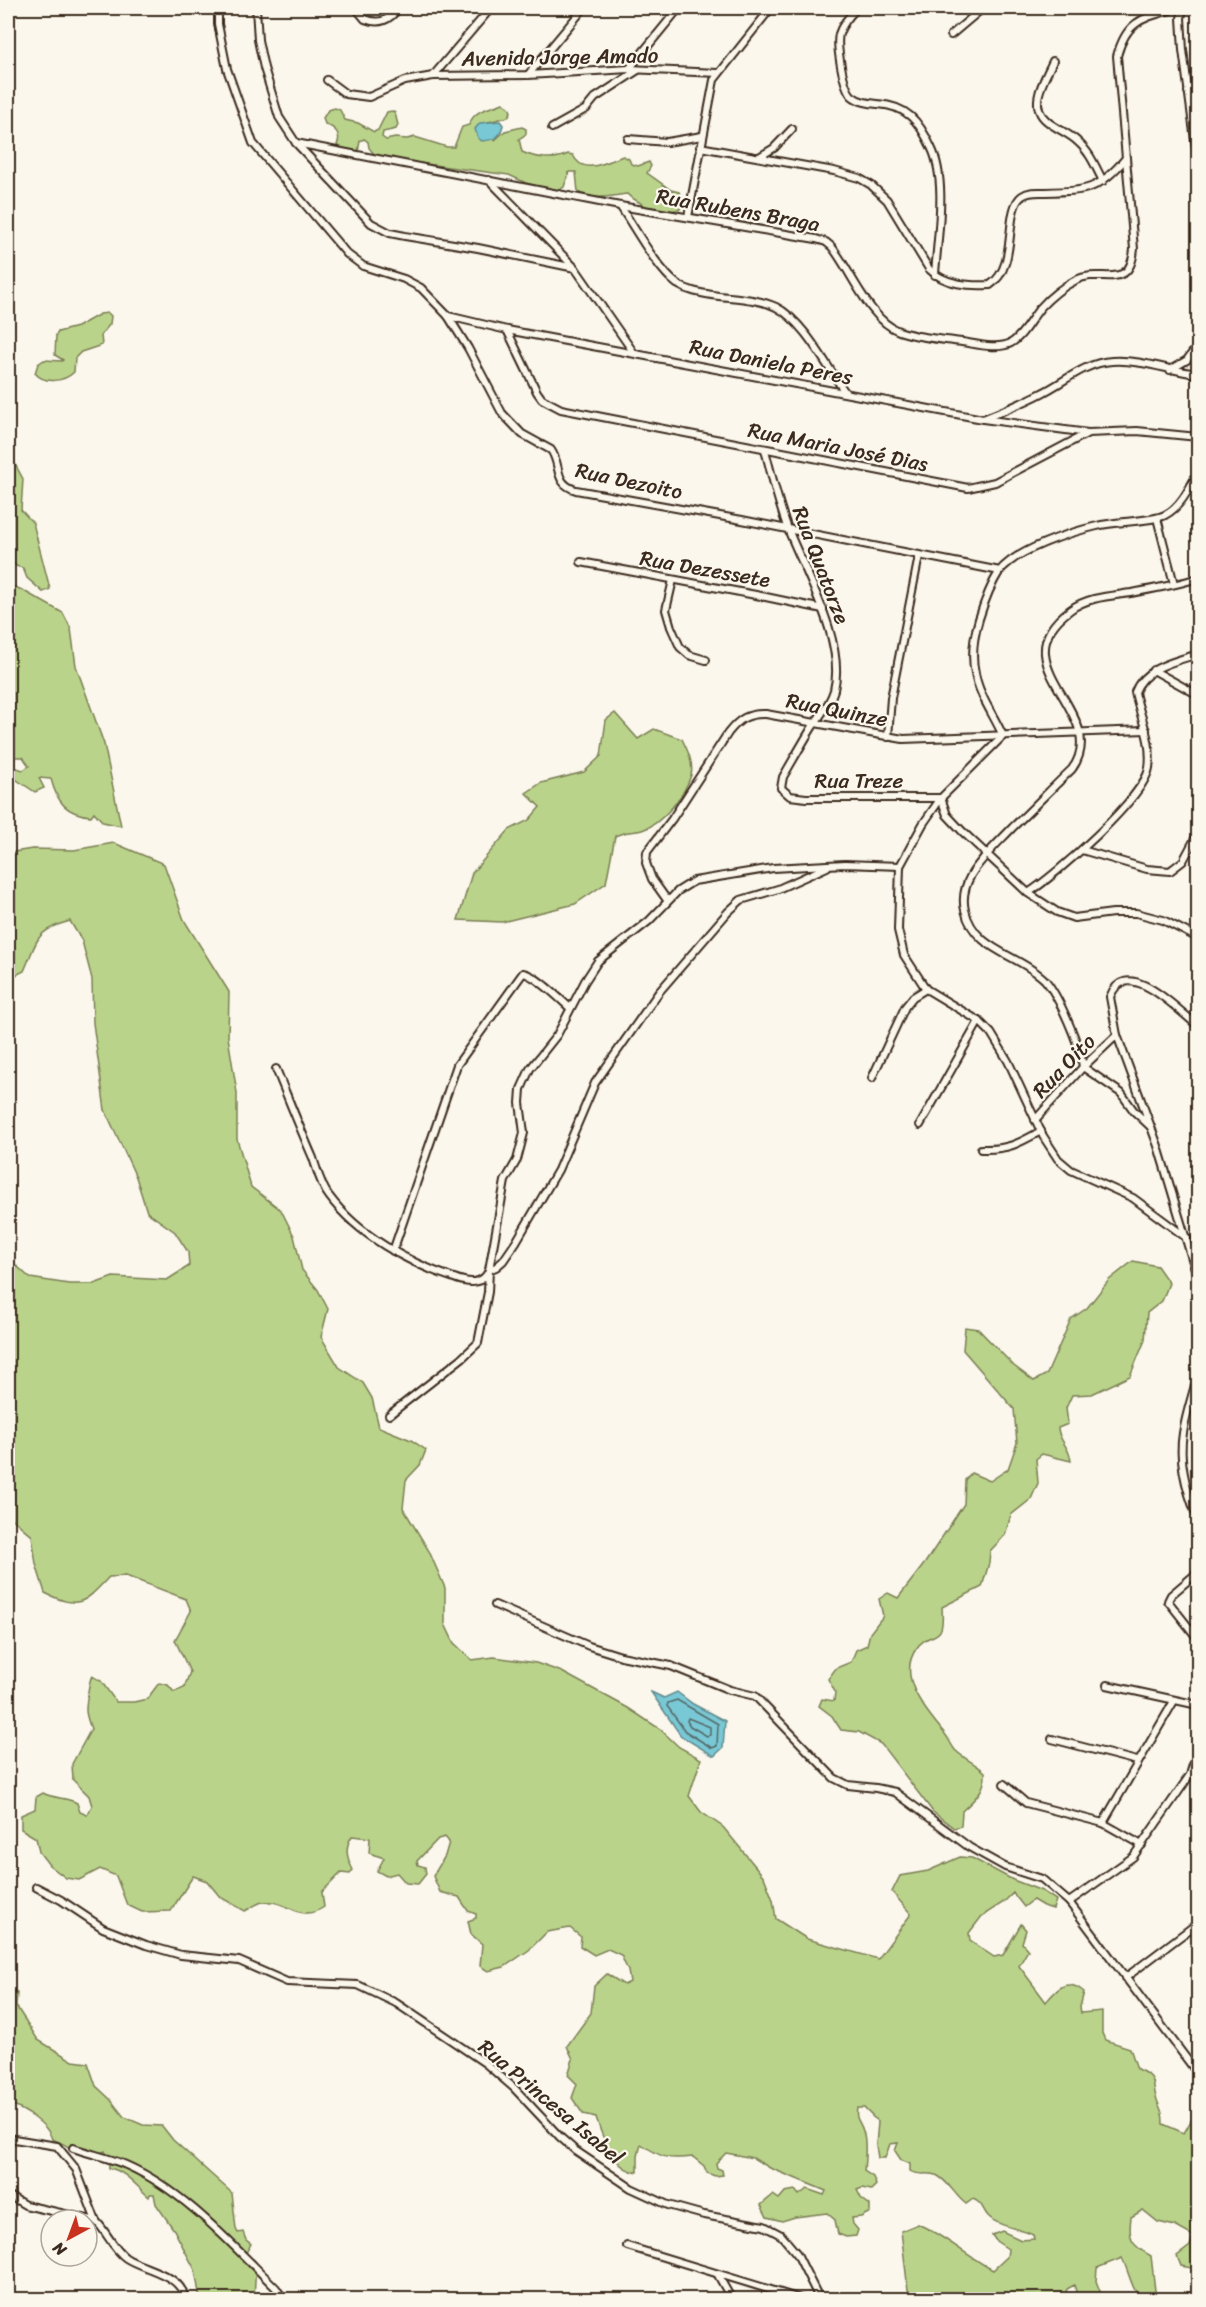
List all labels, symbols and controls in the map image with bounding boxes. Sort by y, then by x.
street label: Avenida Jorge Amado [460,36,659,78]
street label: Rua Rubens Braga [653,177,823,243]
street label: Rua Daniela Peres [686,328,856,397]
street label: Rua Maria José Dias [745,411,932,483]
street label: Rua Dezoito [572,451,686,511]
street label: Rua Quatorze [781,500,861,630]
street label: Rua Dezessete [637,539,773,599]
street label: Rua Quinze [783,682,891,738]
street label: Rua Treze [815,762,904,800]
street label: Rua Oito [1023,1024,1105,1108]
street label: Rua Princesa Isabel [469,2029,634,2176]
north arrow [39,2208,99,2268]
text: N [45,2234,74,2264]

